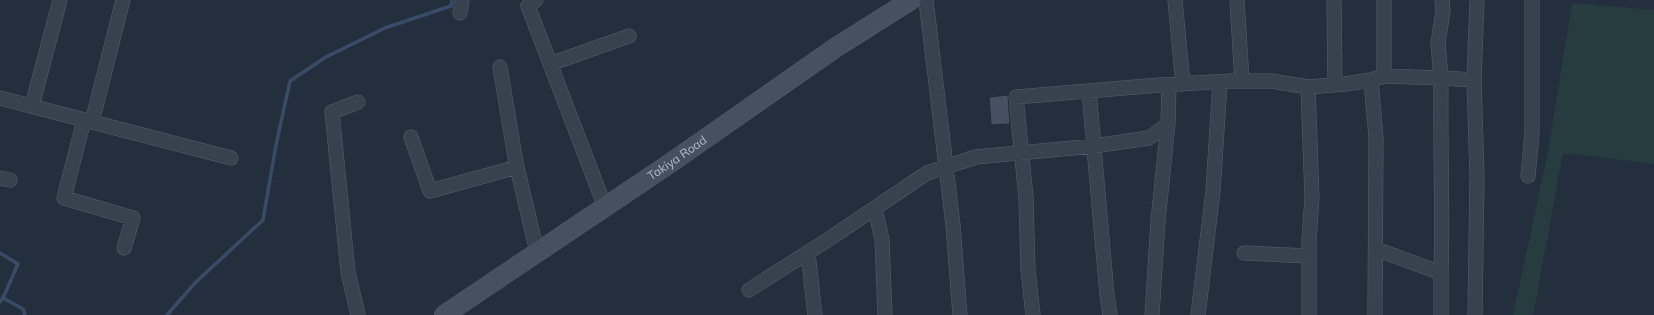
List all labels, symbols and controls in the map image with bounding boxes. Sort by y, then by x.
street label: Takiya Road [644,132,709,183]

